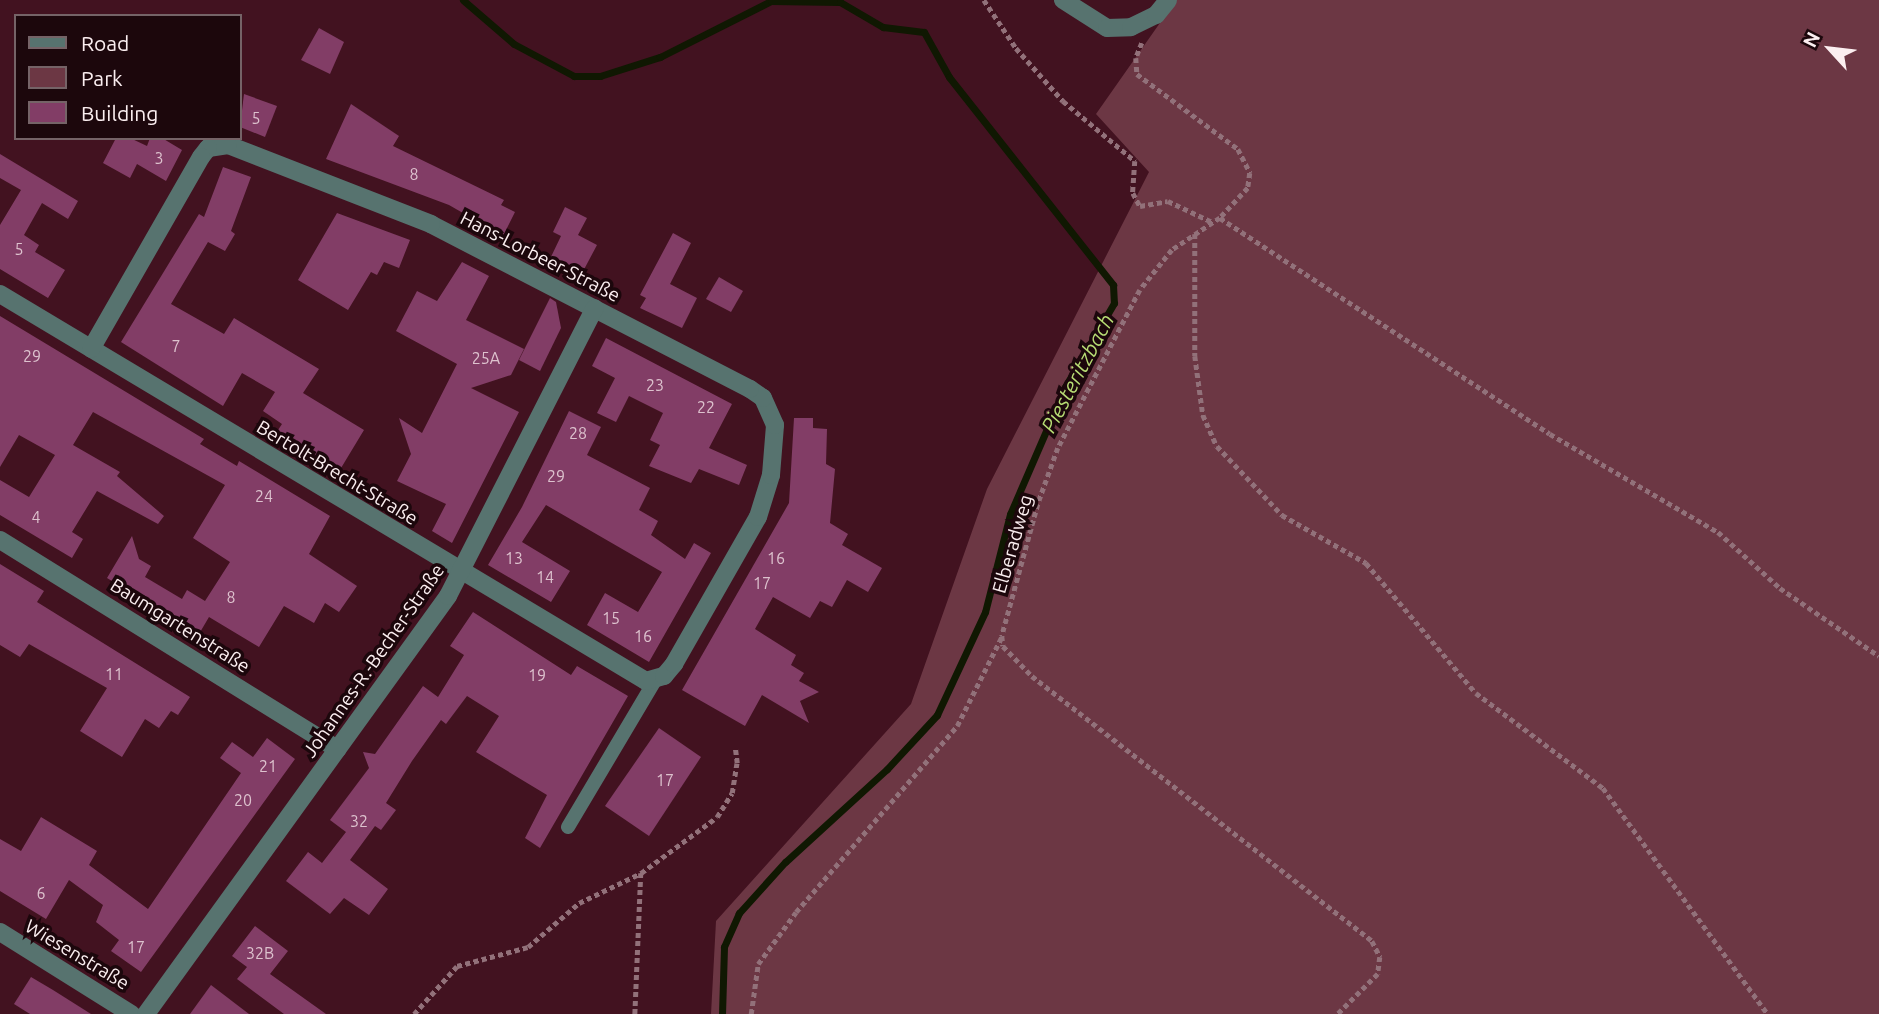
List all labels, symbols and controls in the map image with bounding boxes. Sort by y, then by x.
legend [14,14,242,140]
north arrow [1795,14,1865,84]
text: N [1798,28,1824,51]
text: Road [81,31,129,55]
text: Park [81,66,123,90]
text: Building [81,101,158,125]
house number: 5 [251,108,261,128]
house number: 3 [154,148,164,168]
house number: 8 [409,164,419,184]
street label: Hans-Lorbeer-Straße [456,207,624,307]
house number: 5 [14,239,24,259]
water label: Piesteritzbach [1035,309,1119,437]
house number: 7 [171,336,181,356]
house number: 29 [23,346,41,366]
house number: 25A [472,348,500,368]
house number: 23 [646,375,664,395]
house number: 22 [697,397,715,417]
street label: Bertolt-Brecht-Straße [252,416,422,530]
house number: 28 [569,423,587,443]
house number: 29 [547,466,565,486]
house number: 24 [255,486,273,506]
street label: Elberadweg [988,492,1038,596]
house number: 4 [31,507,41,527]
house number: 13 [505,548,523,568]
house number: 16 [767,548,785,568]
street label: Johannes-R.-Becher-Straße [299,560,449,762]
house number: 14 [536,567,554,587]
house number: 17 [753,573,771,593]
street label: Baumgartenstraße [106,574,254,678]
house number: 8 [226,587,236,607]
house number: 15 [602,608,620,628]
house number: 16 [634,626,652,646]
house number: 11 [105,664,123,684]
house number: 19 [528,665,546,685]
house number: 21 [259,756,277,776]
house number: 17 [656,770,674,790]
house number: 20 [234,790,252,810]
house number: 32 [350,811,368,831]
house number: 6 [36,883,46,903]
street label: Wiesenstraße [21,915,133,995]
house number: 17 [127,937,145,957]
house number: 32B [246,943,274,963]

